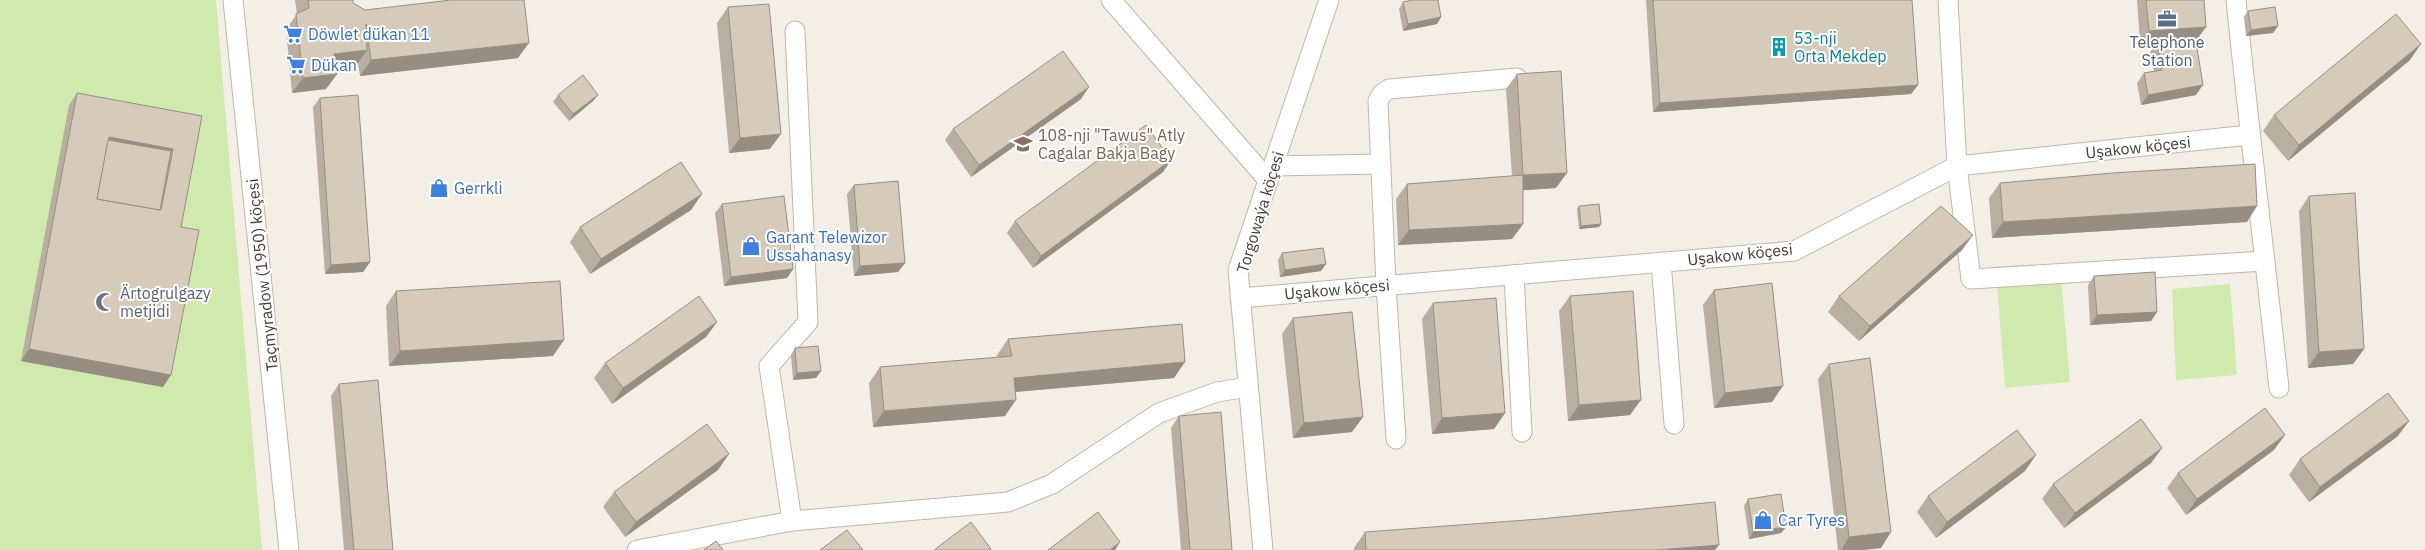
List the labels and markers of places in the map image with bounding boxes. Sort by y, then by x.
office icon: Telephone Station [2156,8,2178,30]
supermarket icon: Döwlet dükan 11 [282,23,304,45]
place label: Döwlet dükan 11 [308,24,430,44]
place label: 53-nji Orta Mekdep [1794,28,1887,66]
place label: Telephone Station [2129,32,2205,70]
building icon: 53-nji Orta Mekdep [1768,36,1790,58]
supermarket icon: Dükan [285,54,307,76]
place label: Dükan [311,55,357,75]
place label: 108-nji "Tawus" Atly Cagalar Bakja Bagy [1038,125,1185,163]
school or university icon: 108-nji "Tawus" Atly Cagalar Bakja Bagy [1012,133,1034,155]
shop icon: Gerrkli [428,177,450,199]
place label: Gerrkli [454,178,502,198]
place label: Garant Telewizor Ussahanasy [766,227,887,265]
shop icon: Garant Telewizor Ussahanasy [740,235,762,257]
place label: Ärtogrulgazy metjidi [120,283,211,321]
mosque icon: Ärtogrulgazy metjidi [94,291,116,313]
shop icon: Car Tyres [1752,509,1774,531]
place label: Car Tyres [1778,510,1845,530]

